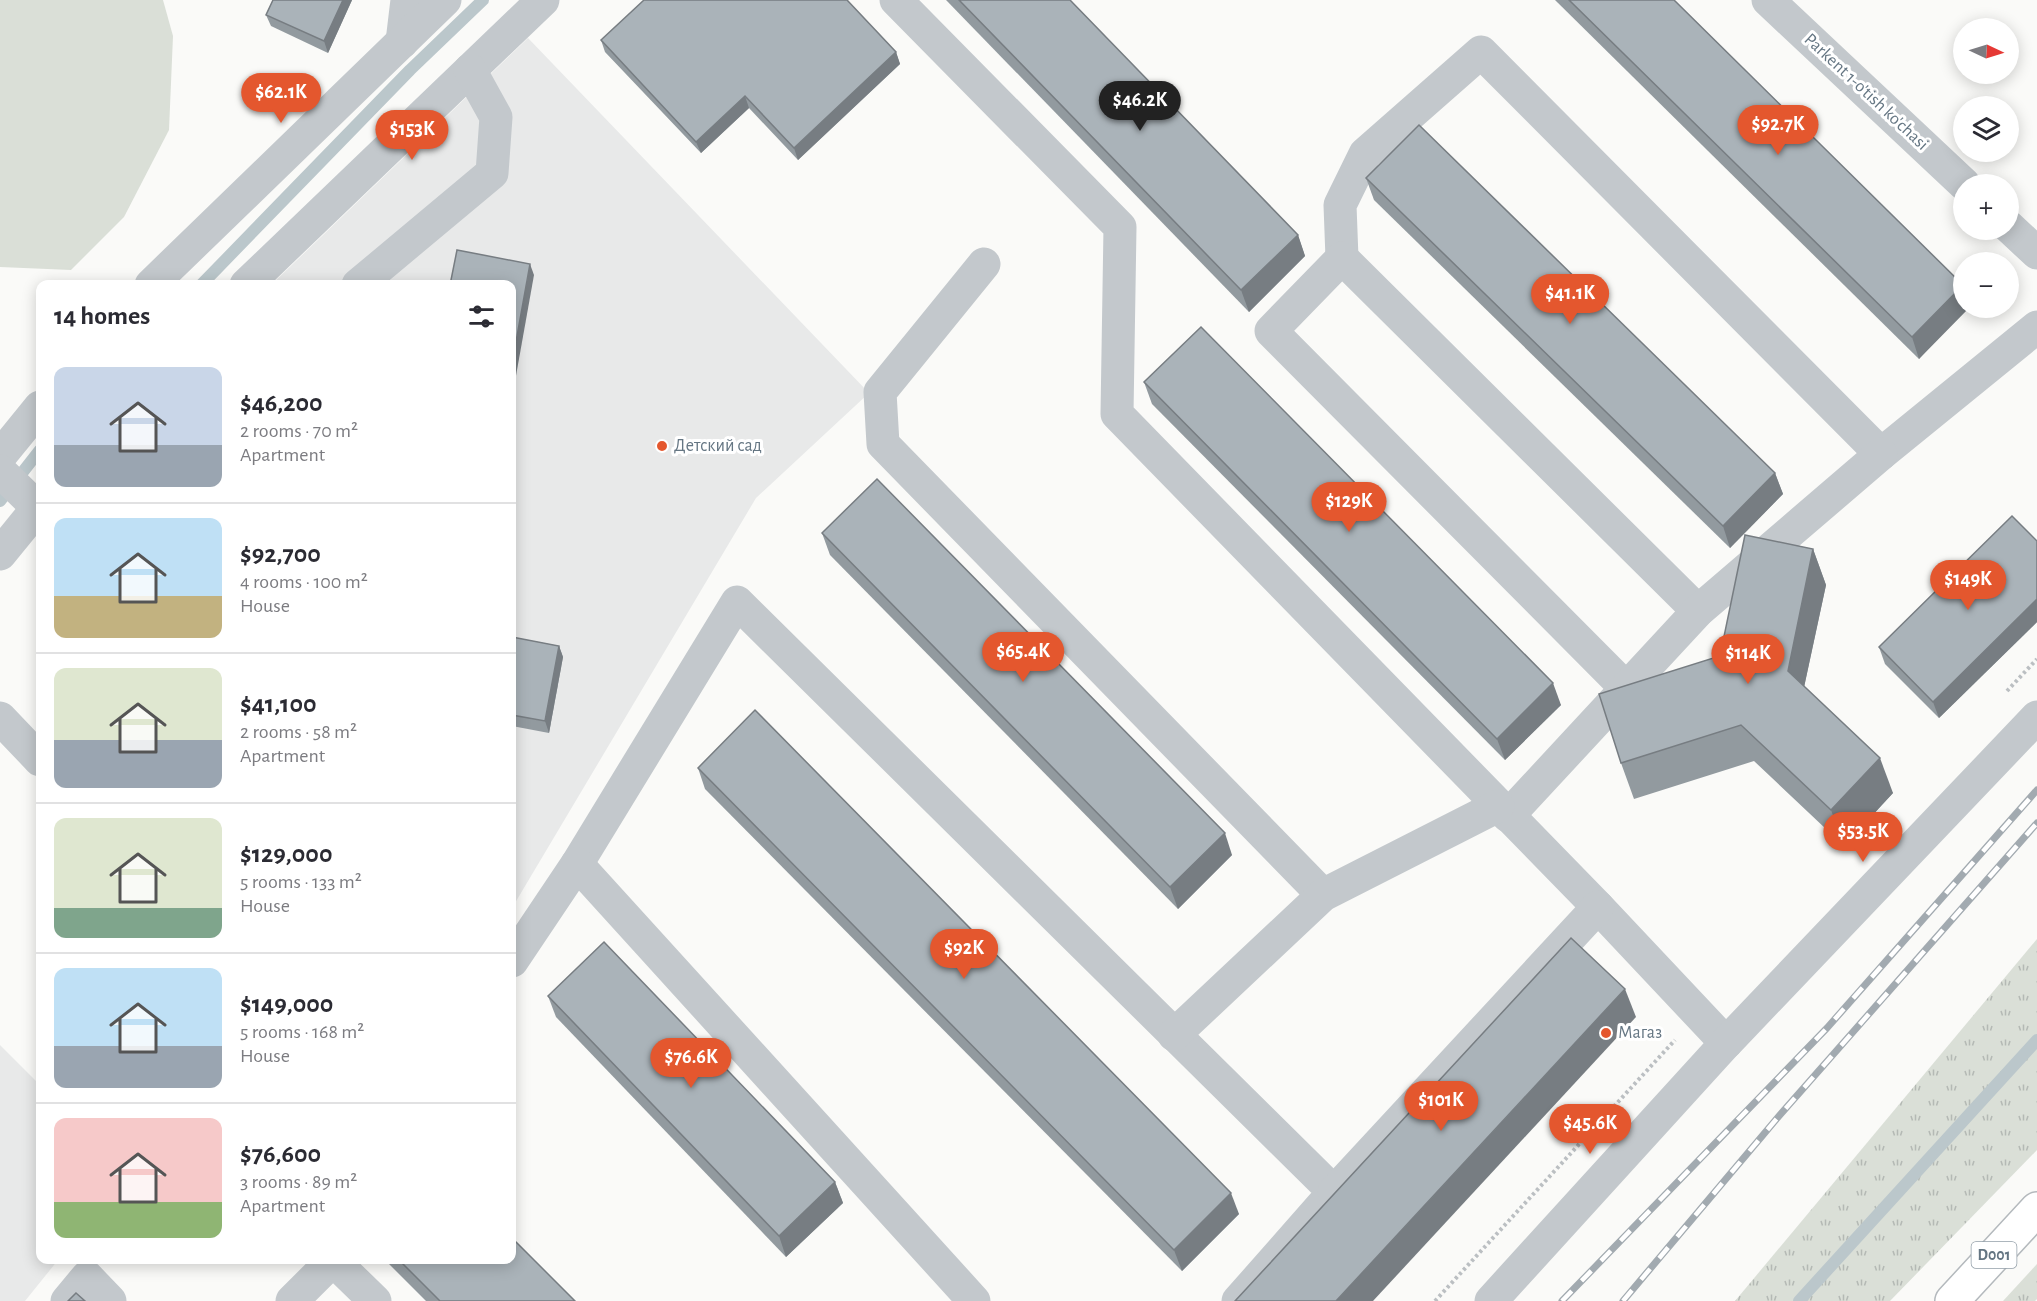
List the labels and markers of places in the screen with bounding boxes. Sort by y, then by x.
pin: $62.1K [232,73,330,124]
pin: $46.2K [1091,81,1189,132]
pin: $92.7K [1729,105,1827,156]
pin: $153K [370,110,454,161]
pin: $41.1K [1521,274,1619,325]
place label: Детский сад [674,437,762,455]
marker: Детский сад [655,439,669,453]
pin: $129K [1307,482,1391,533]
pin: $149K [1926,560,2010,611]
pin: $65.4K [974,632,1072,683]
pin: $114K [1706,634,1790,685]
pin: $53.5K [1814,812,1912,863]
pin: $92K [928,929,1000,980]
place label: Магаз [1618,1024,1662,1042]
marker: Магаз [1599,1026,1613,1040]
pin: $76.6K [642,1038,740,1089]
pin: $101K [1399,1081,1483,1132]
pin: $45.6K [1541,1104,1639,1155]

